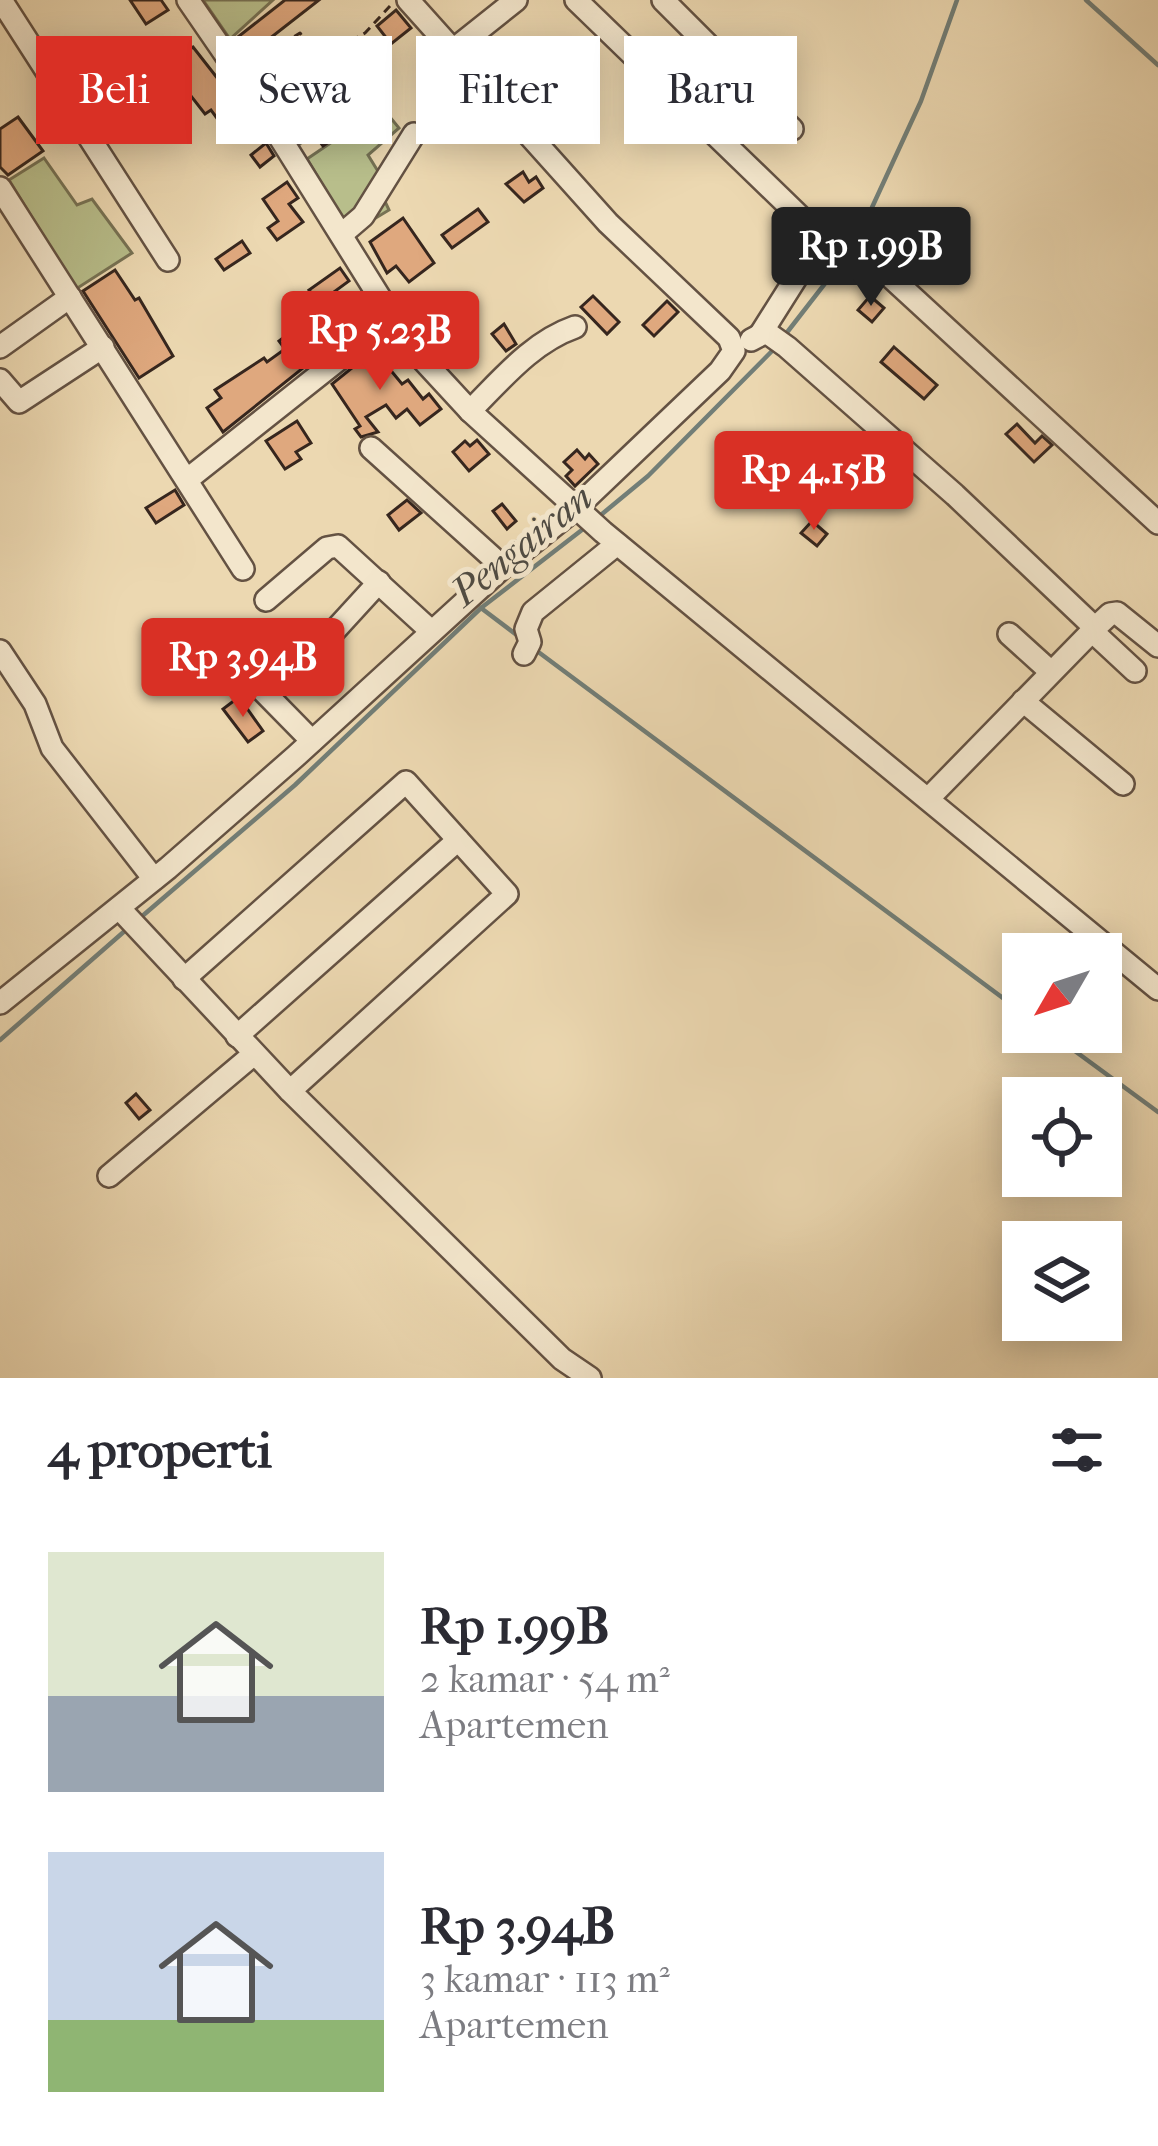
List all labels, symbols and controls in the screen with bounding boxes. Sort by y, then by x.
chip: Beli [36,36,192,144]
chip: Sewa [216,36,392,144]
chip: Filter [416,36,600,144]
chip: Baru [624,36,797,144]
pin: Rp 1.99B [747,207,995,309]
text: Rp 1.99B [799,223,943,269]
pin: Rp 5.23B [256,291,504,393]
text: Rp 5.23B [308,307,452,353]
pin: Rp 4.15B [690,431,938,533]
text: Rp 4.15B [741,447,887,493]
water label: Pengairan [440,474,602,617]
pin: Rp 3.94B [119,618,367,720]
text: Rp 3.94B [168,634,318,680]
north arrow [1002,933,1122,1053]
map controls [1002,933,1122,1341]
button: locate [1002,1077,1122,1197]
button: layers [1002,1221,1122,1341]
icon: filters [1044,1417,1110,1483]
text: 4 properti [48,1420,272,1480]
text: Rp 1.99B [420,1596,610,1656]
icon: home [144,1600,288,1744]
text: 2 kamar · 54 m² [420,1656,670,1702]
text: Apartemen [420,1702,609,1748]
text: Rp 3.94B [420,1896,615,1956]
icon: home [144,1900,288,2044]
text: 3 kamar · 113 m² [420,1956,670,2002]
text: Apartemen [420,2002,609,2048]

